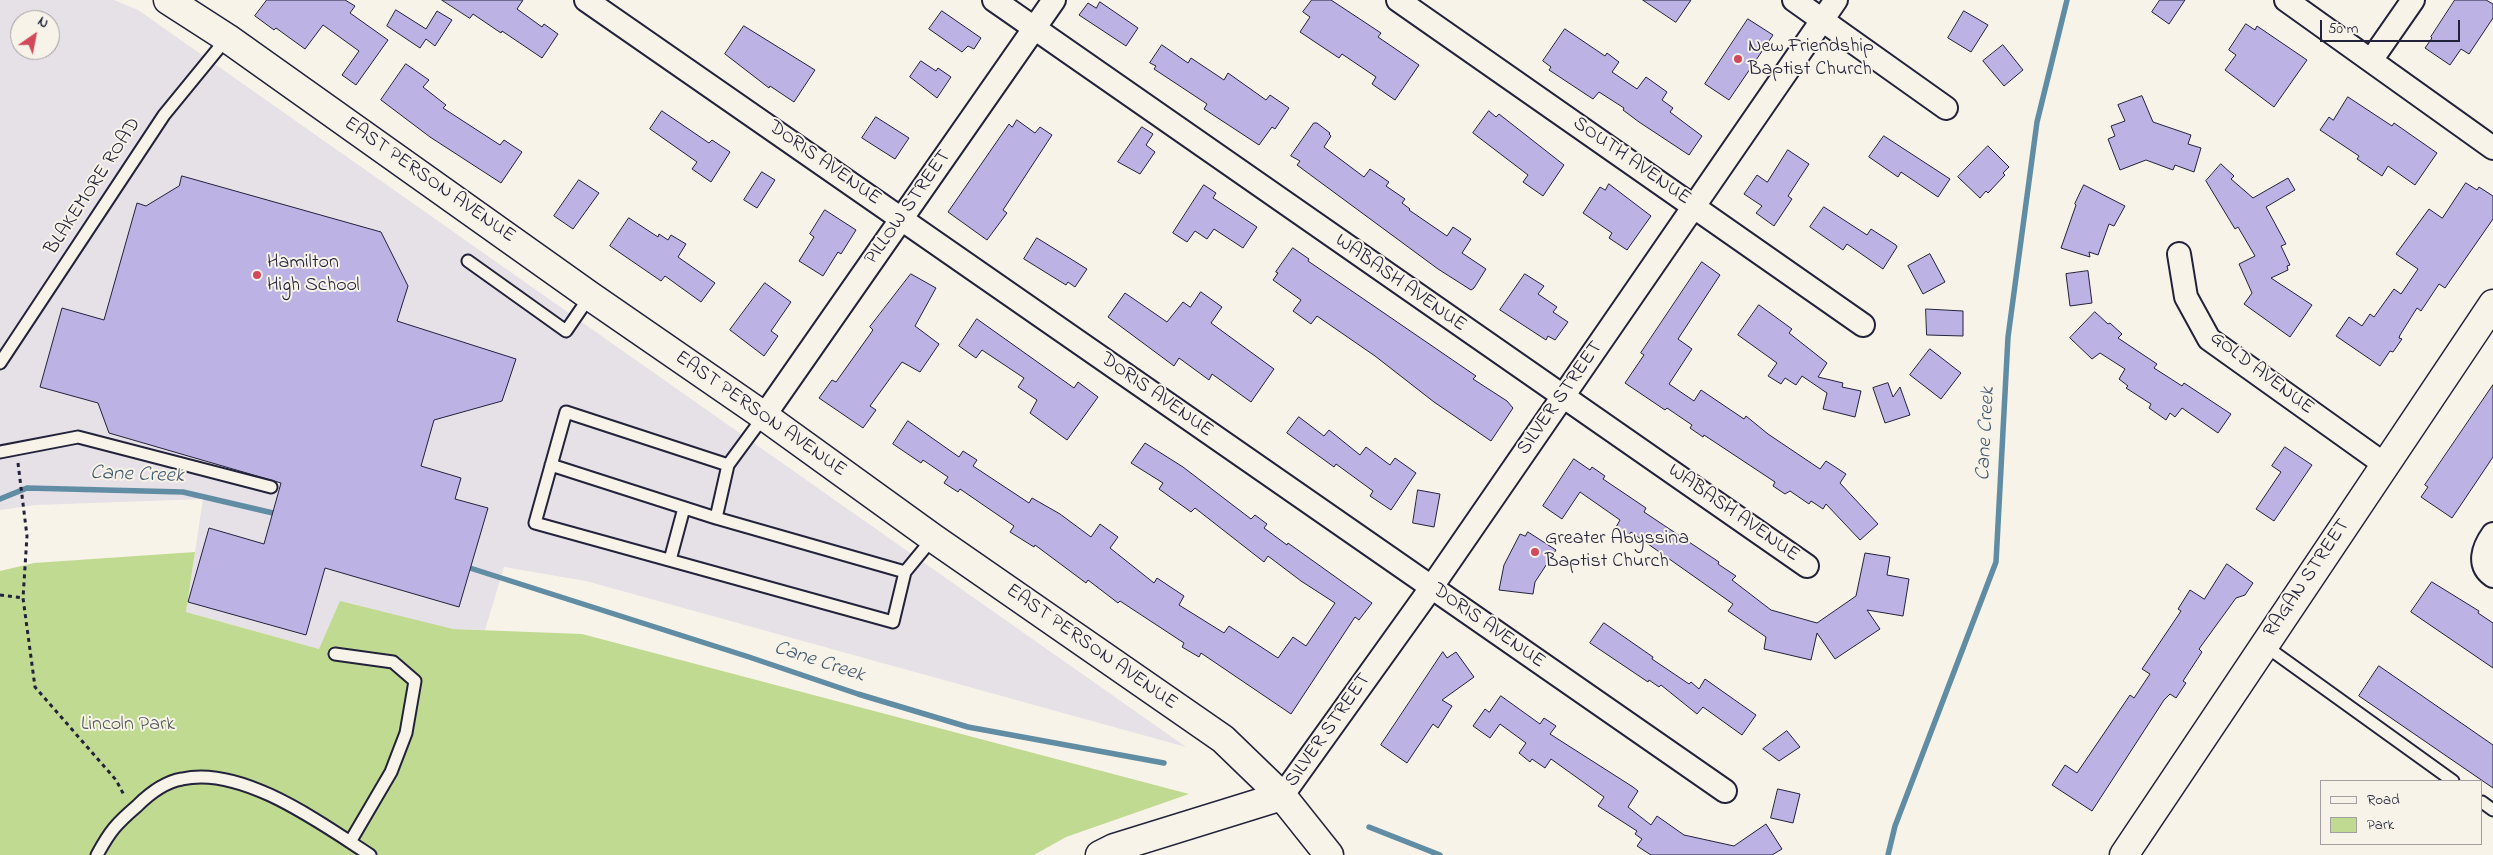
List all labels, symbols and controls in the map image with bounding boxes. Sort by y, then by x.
north arrow [10,10,60,60]
scale bar [2323,10,2463,42]
text: N [33,11,53,34]
text: 50 m [2328,18,2358,40]
place label: New Friendship Baptist Church [1748,36,1874,83]
marker: New Friendship Baptist Church [1732,53,1744,65]
street label: SOUTH AVENUE [1567,112,1695,212]
street label: EAST PERSON AVENUE [339,113,519,249]
street label: BLAKEMORE ROAD [41,114,147,260]
street label: DORIS AVENUE [763,116,885,212]
street label: PILLOW STREET [861,146,957,270]
street label: WABASH AVENUE [1330,230,1470,338]
place label: Hamilton High School [267,252,360,299]
marker: Hamilton High School [251,269,263,281]
street label: GOLD AVENUE [2204,327,2318,421]
street label: SILVER STREET [1513,337,1609,461]
street label: EAST PERSON AVENUE [670,347,850,483]
street label: DORIS AVENUE [1095,348,1217,444]
water label: Cane Creek [1972,386,2002,482]
street label: WABASH AVENUE [1663,460,1803,568]
water label: Cane Creek [90,462,184,490]
street label: RAGAN STREET [2260,515,2356,643]
place label: Greater Abyssina Baptist Church [1545,528,1689,575]
marker: Greater Abyssina Baptist Church [1529,546,1541,558]
street label: DORIS AVENUE [1427,579,1549,675]
street label: EAST PERSON AVENUE [1001,580,1181,716]
water label: Cane Creek [770,637,868,689]
street label: SILVER STREET [1281,669,1377,793]
park label: Lincoln Park [81,714,175,738]
legend [2320,780,2483,845]
text: Road [2367,789,2400,811]
text: Park [2367,814,2394,836]

